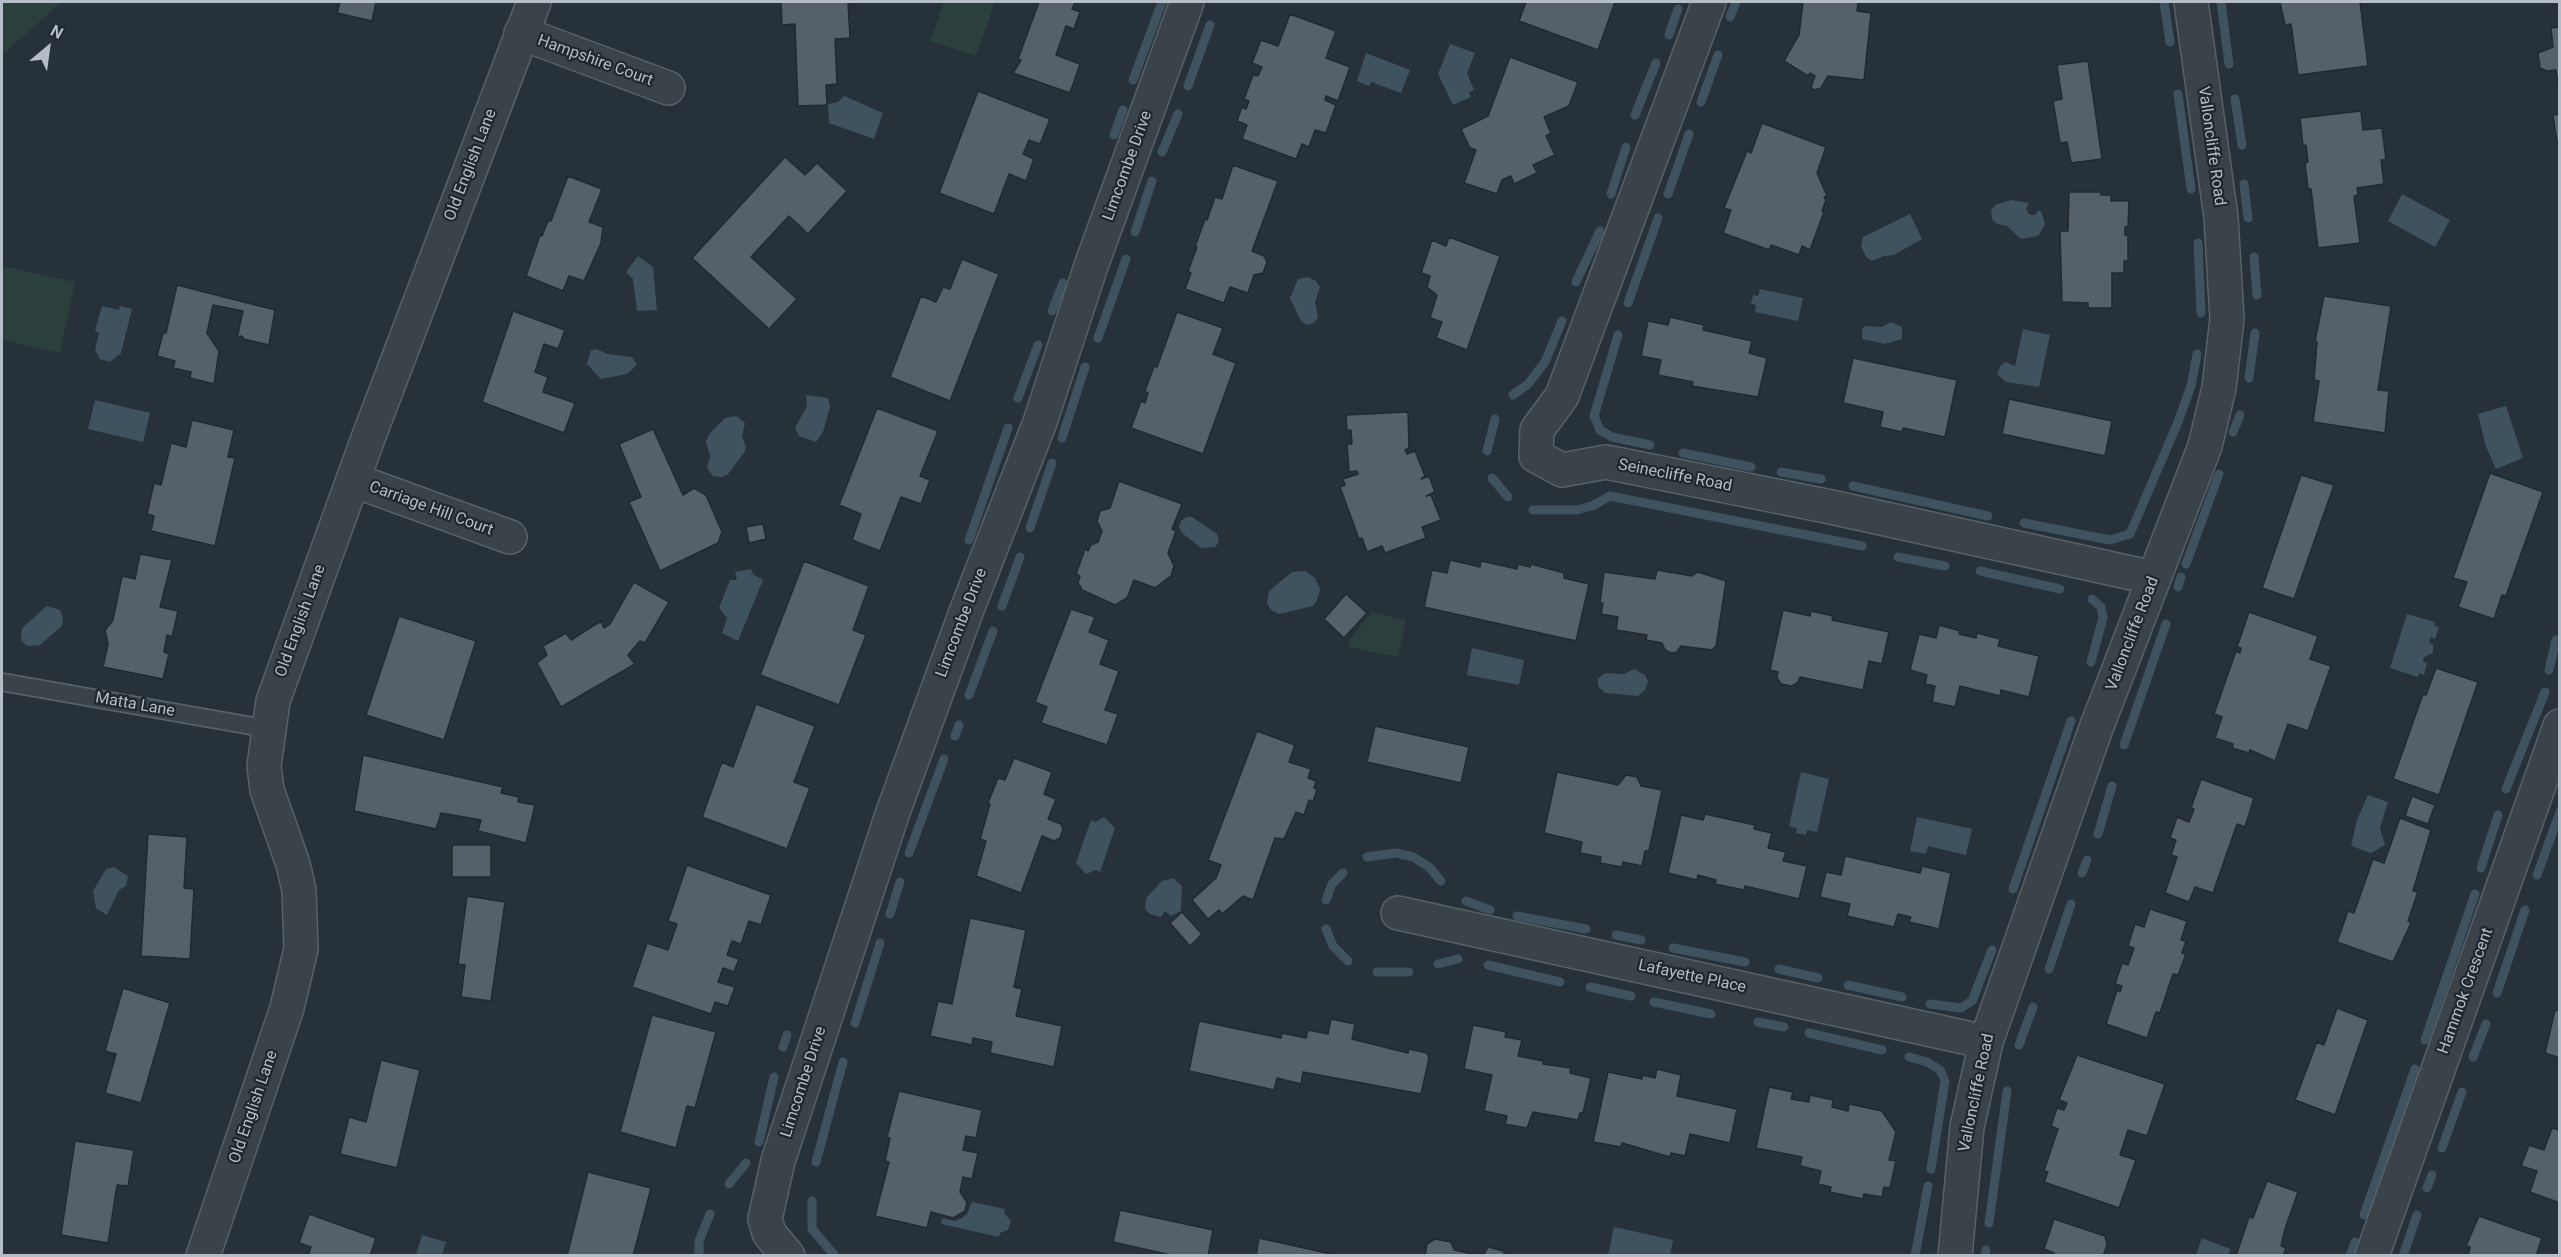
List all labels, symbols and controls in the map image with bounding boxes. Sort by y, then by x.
north arrow [18,18,78,78]
text: N [47,21,67,43]
street label: Hampshire Court [535,31,655,91]
street label: Valloncliffe Road [2193,85,2229,207]
street label: Old English Lane [441,106,501,224]
street label: Limcombe Drive [1099,108,1157,224]
street label: Seinecliffe Road [1617,456,1733,496]
street label: Carriage Hill Court [366,478,496,540]
street label: Old English Lane [272,562,330,680]
street label: Limcombe Drive [932,566,992,680]
street label: Valloncliffe Road [2102,574,2164,694]
street label: Matta Lane [94,689,176,721]
street label: Hammok Crescent [2434,925,2498,1057]
street label: Lafayette Place [1636,956,1748,998]
street label: Limcombe Drive [777,1024,831,1140]
street label: Valloncliffe Road [1955,1032,1999,1154]
street label: Old English Lane [226,1048,282,1166]

